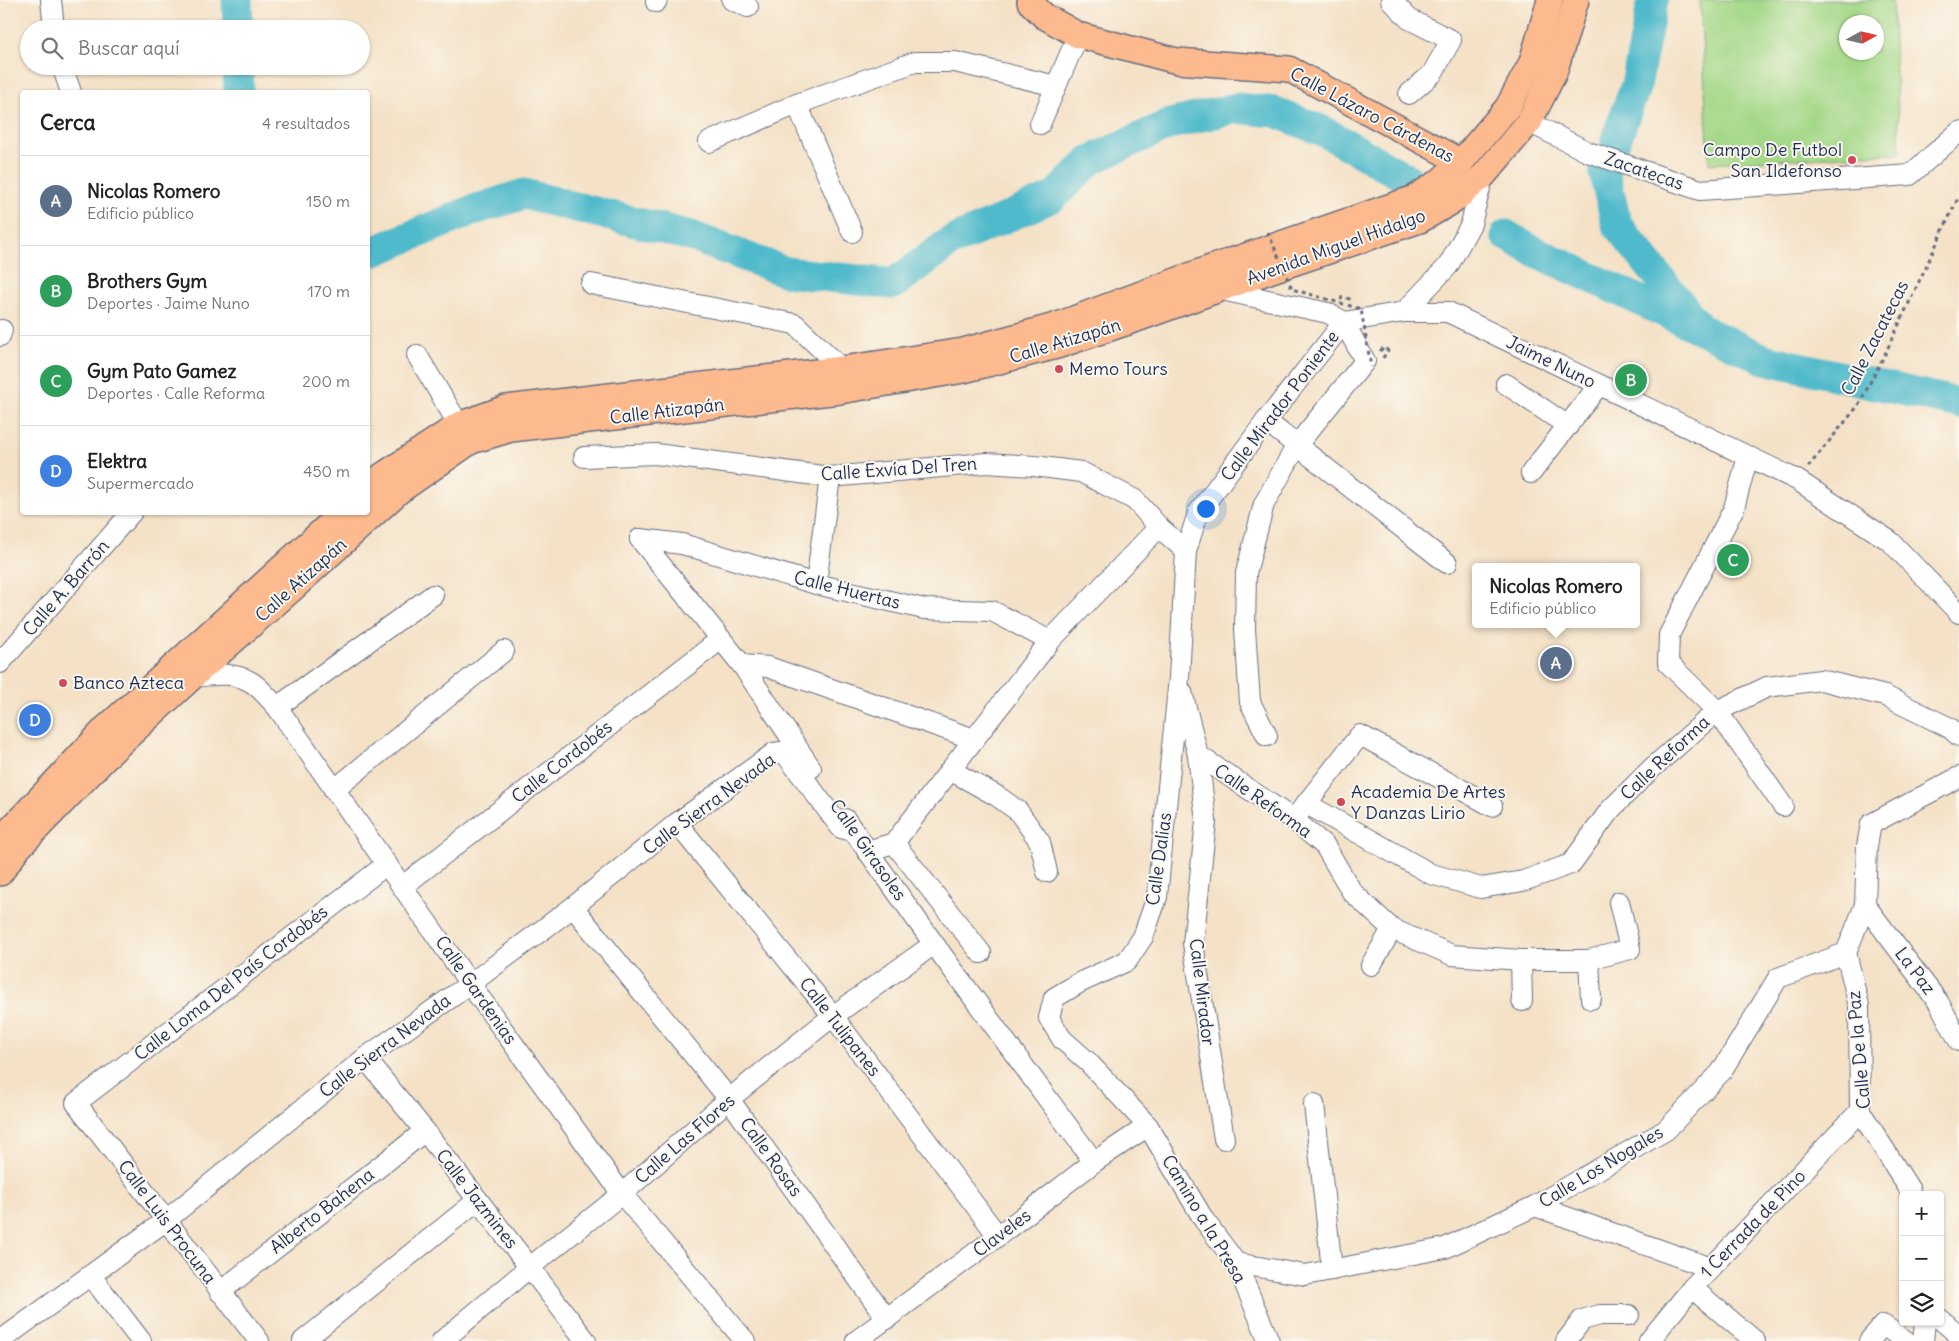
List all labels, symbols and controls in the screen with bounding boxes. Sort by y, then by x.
north arrow [1839,15,1884,60]
search box [20,20,370,75]
icon: search [38,34,66,62]
text: Buscar aquí [78,36,179,60]
street label: Calle Lázaro Cárdenas [1286,62,1458,168]
text: Cerca [40,109,95,136]
text: 4 resultados [262,113,350,133]
place label: Campo De Futbol San Ildefonso [1703,138,1842,182]
street label: Zacatecas [1601,146,1687,195]
marker: Campo De Futbol San Ildefonso [1846,154,1858,166]
text: Nicolas Romero [87,179,221,203]
text: A [51,191,61,211]
text: 150 m [306,191,350,211]
text: Edificio público [87,203,194,223]
street label: Avenida Miguel Hidalgo [1243,203,1428,290]
text: Brothers Gym [87,269,207,293]
street label: Calle Zacatecas [1836,276,1914,399]
text: B [51,281,61,301]
text: 170 m [307,281,350,301]
text: Deportes · Jaime Nuno [87,293,250,313]
street label: Calle Atizapán [1006,313,1123,368]
street label: Calle Mirador Poniente [1215,326,1344,486]
street label: Jaime Nuno [1503,330,1600,393]
place label: Memo Tours [1069,357,1168,380]
text: Gym Pato Gamez [87,359,237,383]
pin: B [1615,361,1647,399]
marker: Memo Tours [1053,363,1065,375]
text: C [51,371,61,391]
text: 200 m [302,371,350,391]
text: Deportes · Calle Reforma [87,383,265,403]
street label: Calle Atizapán [608,392,726,429]
text: Elektra [87,449,147,473]
street label: Calle Exvía Del Tren [820,452,978,485]
text: D [50,461,62,481]
text: 450 m [303,461,350,481]
text: Supermercado [87,473,194,493]
your location [1193,496,1219,522]
street label: Calle Atizapán [250,533,351,627]
street label: Calle A. Barrón [17,535,114,641]
pin: C [1717,541,1749,579]
popup [1472,563,1640,628]
street label: Calle Huertas [791,565,903,614]
text: Nicolas Romero [1489,574,1623,598]
text: Edificio público [1489,598,1596,618]
pin: A [1540,644,1572,682]
place label: Banco Azteca [73,671,184,694]
marker: Banco Azteca [57,677,69,689]
pin: D [19,701,51,739]
street label: Calle Reforma [1615,710,1714,805]
street label: Calle Cordobés [507,715,617,808]
street label: Calle Sierra Nevada [638,748,780,859]
street label: Calle Reforma [1210,758,1317,843]
place label: Academia De Artes Y Danzas Lirio [1351,780,1506,824]
street label: Calle Girasoles [825,794,912,905]
marker: Academia De Artes Y Danzas Lirio [1335,796,1347,808]
street label: Calle Dalias [1141,811,1176,907]
street label: Calle Loma Del País Cordobés [129,900,332,1065]
street label: Calle Gardenias [430,931,522,1049]
street label: Calle Mirador [1185,937,1221,1048]
street label: La Paz [1890,942,1941,999]
street label: Calle Tulipanes [795,972,886,1081]
street label: Calle Sierra Nevada [314,989,455,1102]
street label: Calle De la Paz [1842,990,1875,1110]
street label: Calle Las Flores [630,1089,740,1188]
street label: Calle Rosas [735,1113,808,1201]
street label: Calle Los Nogales [1534,1120,1667,1213]
street label: Calle Jazmines [431,1144,523,1253]
street label: Camino a la Presa [1157,1150,1252,1287]
street label: Calle Luis Procuna [113,1155,221,1288]
street label: Alberto Bahena [265,1163,378,1258]
street label: 1 Cerrada de Pino [1695,1165,1810,1283]
map controls [1899,1191,1944,1326]
button: + [1899,1191,1944,1236]
street label: Claveles [968,1203,1035,1262]
button: − [1899,1236,1944,1281]
button: layers [1899,1281,1944,1326]

